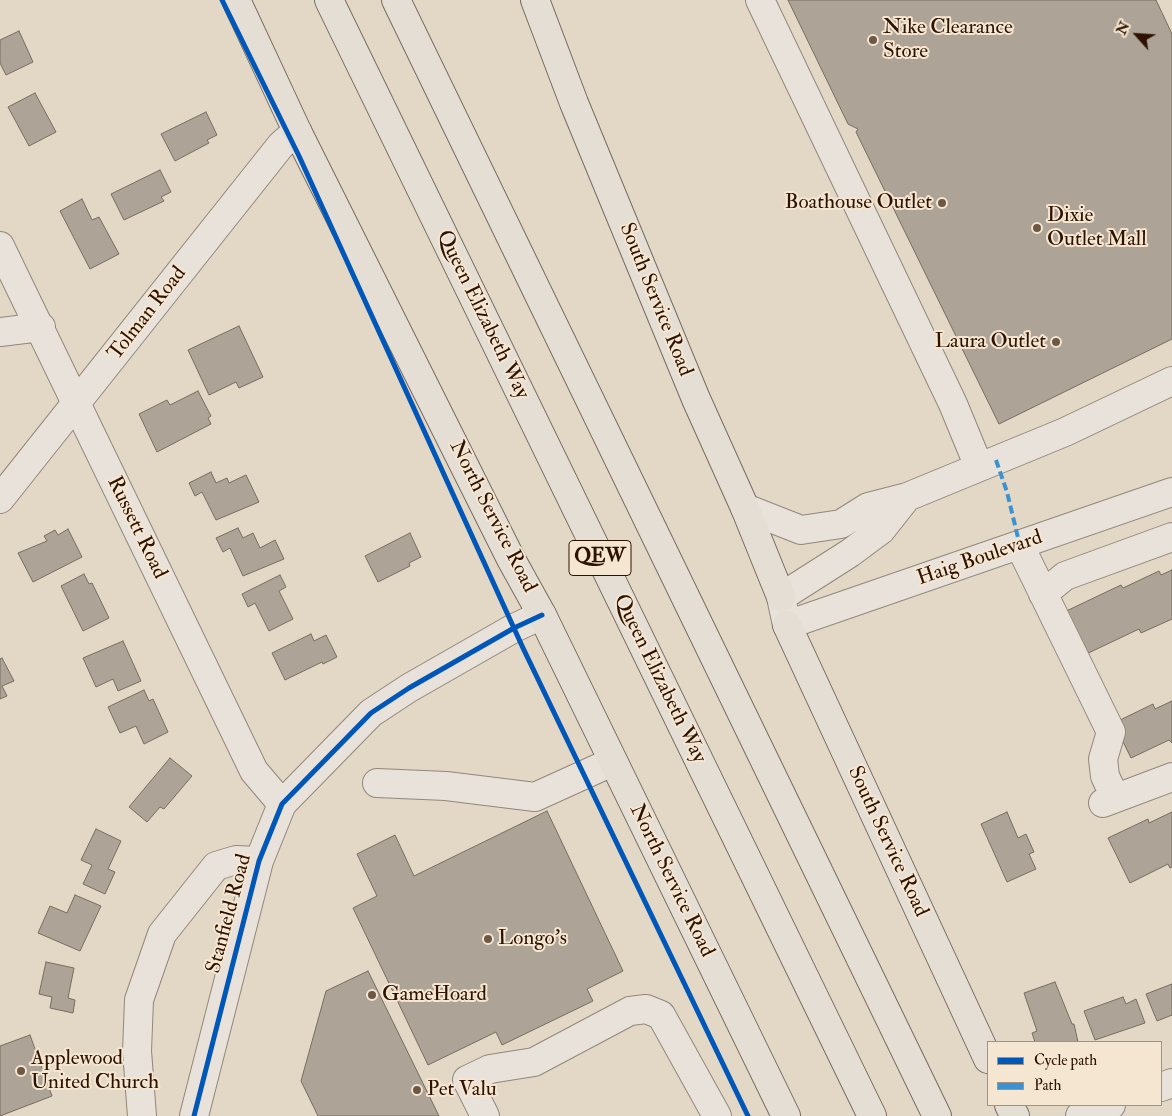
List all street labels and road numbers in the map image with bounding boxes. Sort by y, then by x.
street label: South Service Road [613,220,697,380]
street label: Queen Elizabeth Way [430,226,534,404]
street label: Tolman Road [103,262,193,366]
street label: North Service Road [443,437,541,597]
street label: Russett Road [100,473,172,583]
street label: Haig Boulevard [914,526,1046,592]
road number: QEW [569,540,631,576]
street label: Queen Elizabeth Way [607,590,711,768]
street label: South Service Road [841,763,933,921]
street label: North Service Road [623,800,719,962]
street label: Stanfield Road [202,852,258,976]

